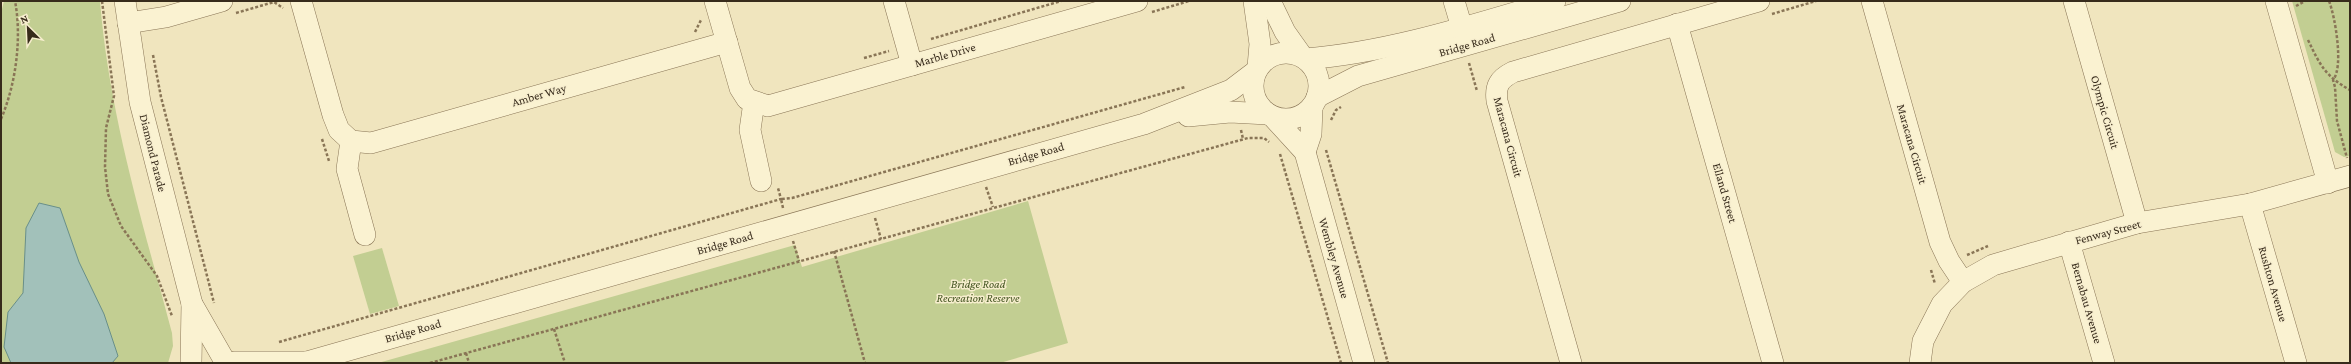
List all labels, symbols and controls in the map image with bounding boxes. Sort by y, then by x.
north arrow [8,8,48,48]
text: N [18,12,30,26]
street label: Bridge Road [1437,30,1497,60]
street label: Marble Drive [913,40,977,70]
street label: Olympic Circuit [2088,74,2122,151]
street label: Amber Way [510,80,568,109]
street label: Maracana Circuit [1491,95,1526,180]
street label: Maracana Circuit [1894,102,1930,187]
street label: Diamond Parade [137,113,169,193]
street label: Bridge Road [1006,139,1066,169]
street label: Elland Street [1710,162,1740,225]
street label: Wembley Avenue [1316,216,1352,300]
street label: Fenway Street [2074,216,2143,247]
street label: Bridge Road [695,228,755,258]
street label: Rushton Avenue [2256,245,2290,323]
street label: Bernabau Avenue [2069,261,2105,345]
park label: Bridge Road Recreation Reserve [937,277,1020,305]
street label: Bridge Road [383,316,443,346]

